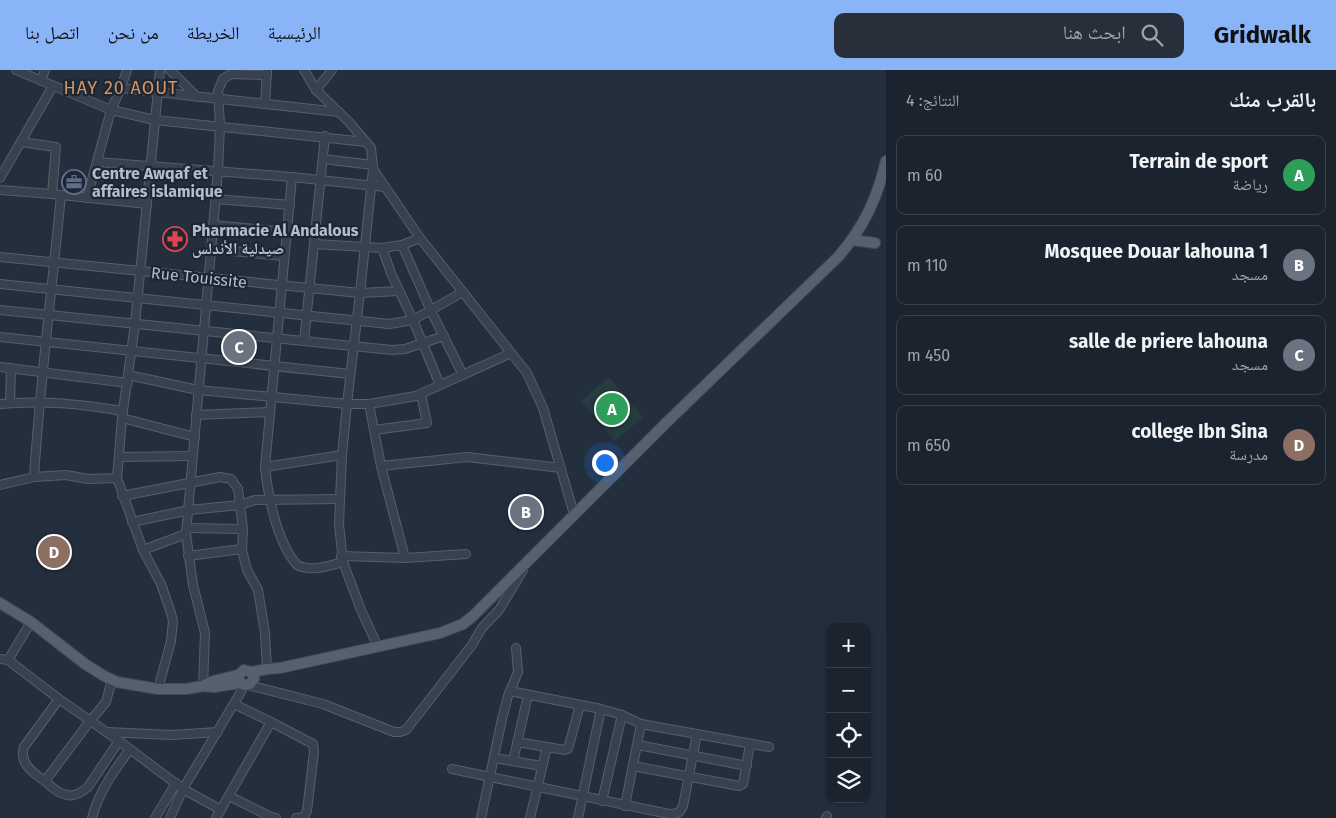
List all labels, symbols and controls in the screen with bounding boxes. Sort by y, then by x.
search box [834,13,1184,58]
text: ابحث هنا [1063,21,1126,44]
icon: search [1138,21,1166,49]
text: Gridwalk [1214,21,1311,49]
text: اتصل بنا [25,22,80,44]
text: من نحن [108,22,159,44]
text: الخريطة [187,22,240,44]
text: الرئيسية [268,22,321,44]
district label: HAY 20 AOUT [64,77,178,99]
text: بالقرب منك [1229,87,1316,113]
text: النتائج: 4 [906,91,959,110]
text: Terrain de sport [1130,150,1268,173]
place label: Centre Awqaf et affaires islamique [92,164,223,201]
text: 60 m [907,166,942,185]
text: A [1294,166,1304,185]
office icon: Centre Awqaf et affaires islamique [61,169,87,195]
text: رياضة [1232,175,1268,194]
place label: Pharmacie Al Andalous صيدلية الأندلس [192,221,359,258]
pharmacy icon: Pharmacie Al Andalous صيدلية الأندلس [162,226,188,252]
text: Mosquee Douar lahouna 1 [1045,240,1268,263]
text: 110 m [907,256,948,275]
text: B [1294,256,1304,275]
street label: Rue Touissite [150,263,248,292]
text: مسجد [1232,265,1268,284]
pin: C [223,328,255,366]
text: salle de priere lahouna [1069,330,1268,353]
text: 450 m [907,346,950,365]
text: C [1294,346,1304,365]
text: مسجد [1232,355,1268,374]
pin: A [596,390,628,428]
text: college Ibn Sina [1131,420,1268,443]
text: 650 m [907,436,950,455]
text: D [1294,436,1304,455]
text: مدرسة [1229,445,1268,464]
your location [592,450,618,476]
pin: B [510,493,542,531]
pin: D [38,533,70,571]
map controls [826,623,871,803]
button: + [826,623,871,668]
button: − [826,668,871,713]
button: locate [826,713,871,758]
button: layers [826,758,871,803]

